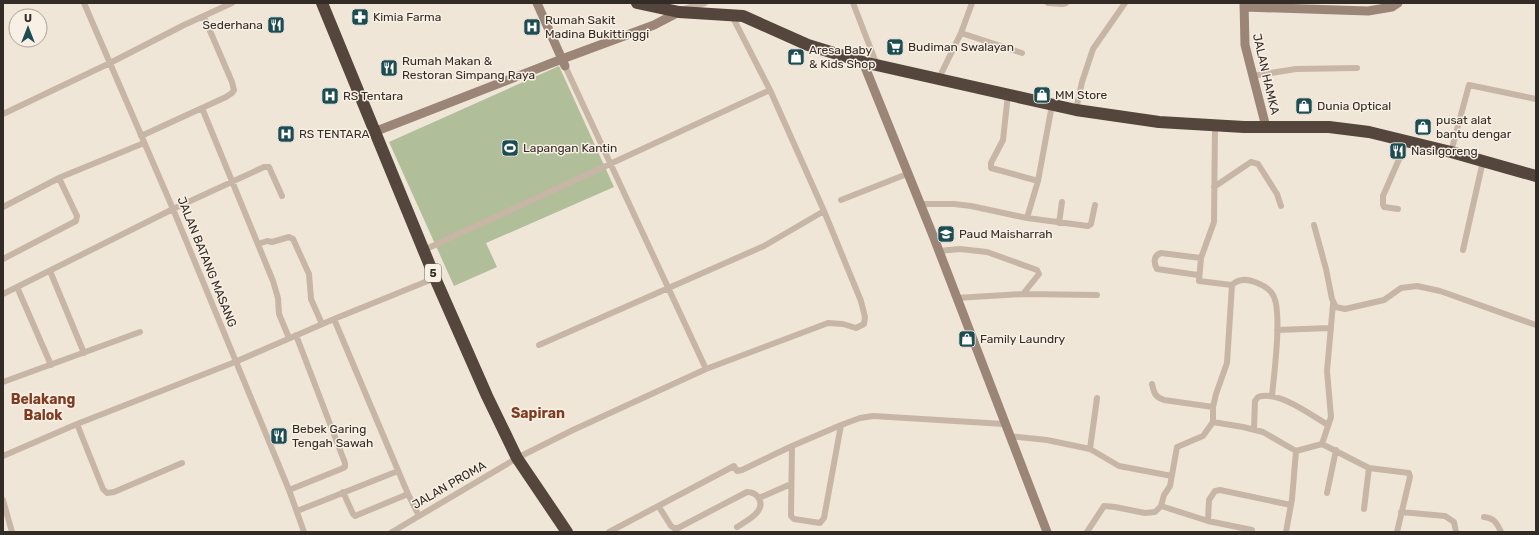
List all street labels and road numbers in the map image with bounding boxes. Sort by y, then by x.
street label: JALAN HAMKA [1250,32,1282,116]
street label: JALAN BATANG MASANG [174,195,240,329]
road number: 5 [425,264,441,282]
street label: JALAN PROMA [410,458,488,512]

